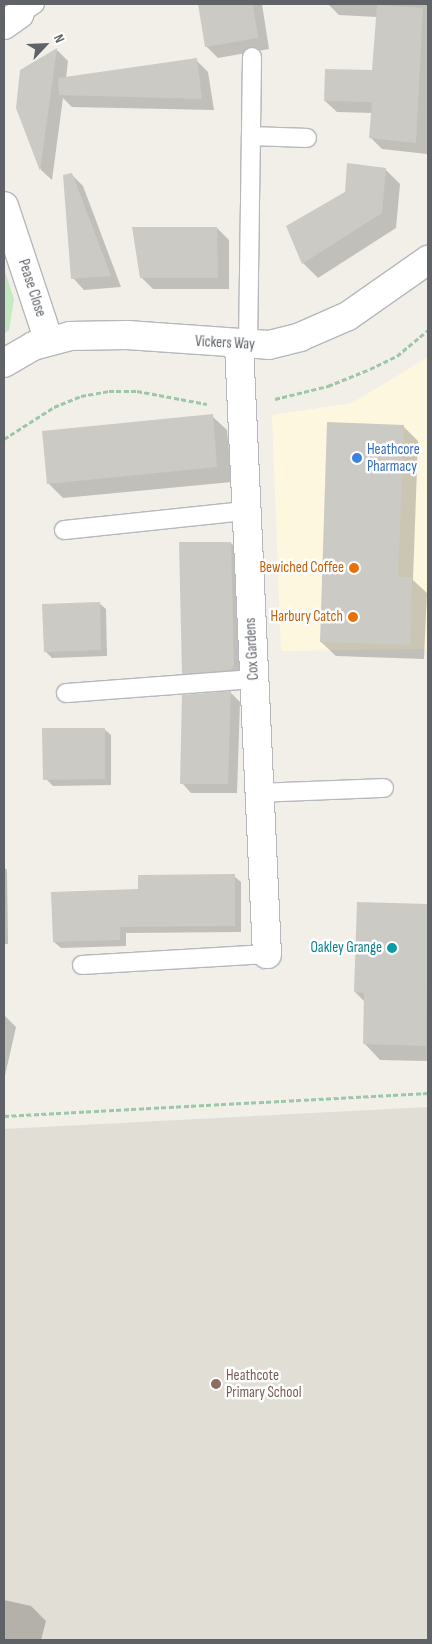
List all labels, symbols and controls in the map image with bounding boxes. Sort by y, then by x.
north arrow [20,20,70,70]
text: N [50,31,68,45]
street label: Pease Close [14,257,50,319]
street label: Vickers Way [195,332,255,354]
place label: Heathcore Pharmacy [367,440,420,475]
marker: Heathcore Pharmacy [351,452,363,464]
place label: Bewiched Coffee [259,559,344,577]
marker: Bewiched Coffee [348,562,360,574]
place label: Harbury Catch [271,608,343,626]
marker: Harbury Catch [347,611,359,623]
street label: Cox Gardens [241,617,263,681]
place label: Oakley Grange [311,939,382,957]
marker: Oakley Grange [386,942,398,954]
place label: Heathcote Primary School [226,1366,302,1401]
marker: Heathcote Primary School [210,1378,222,1390]

